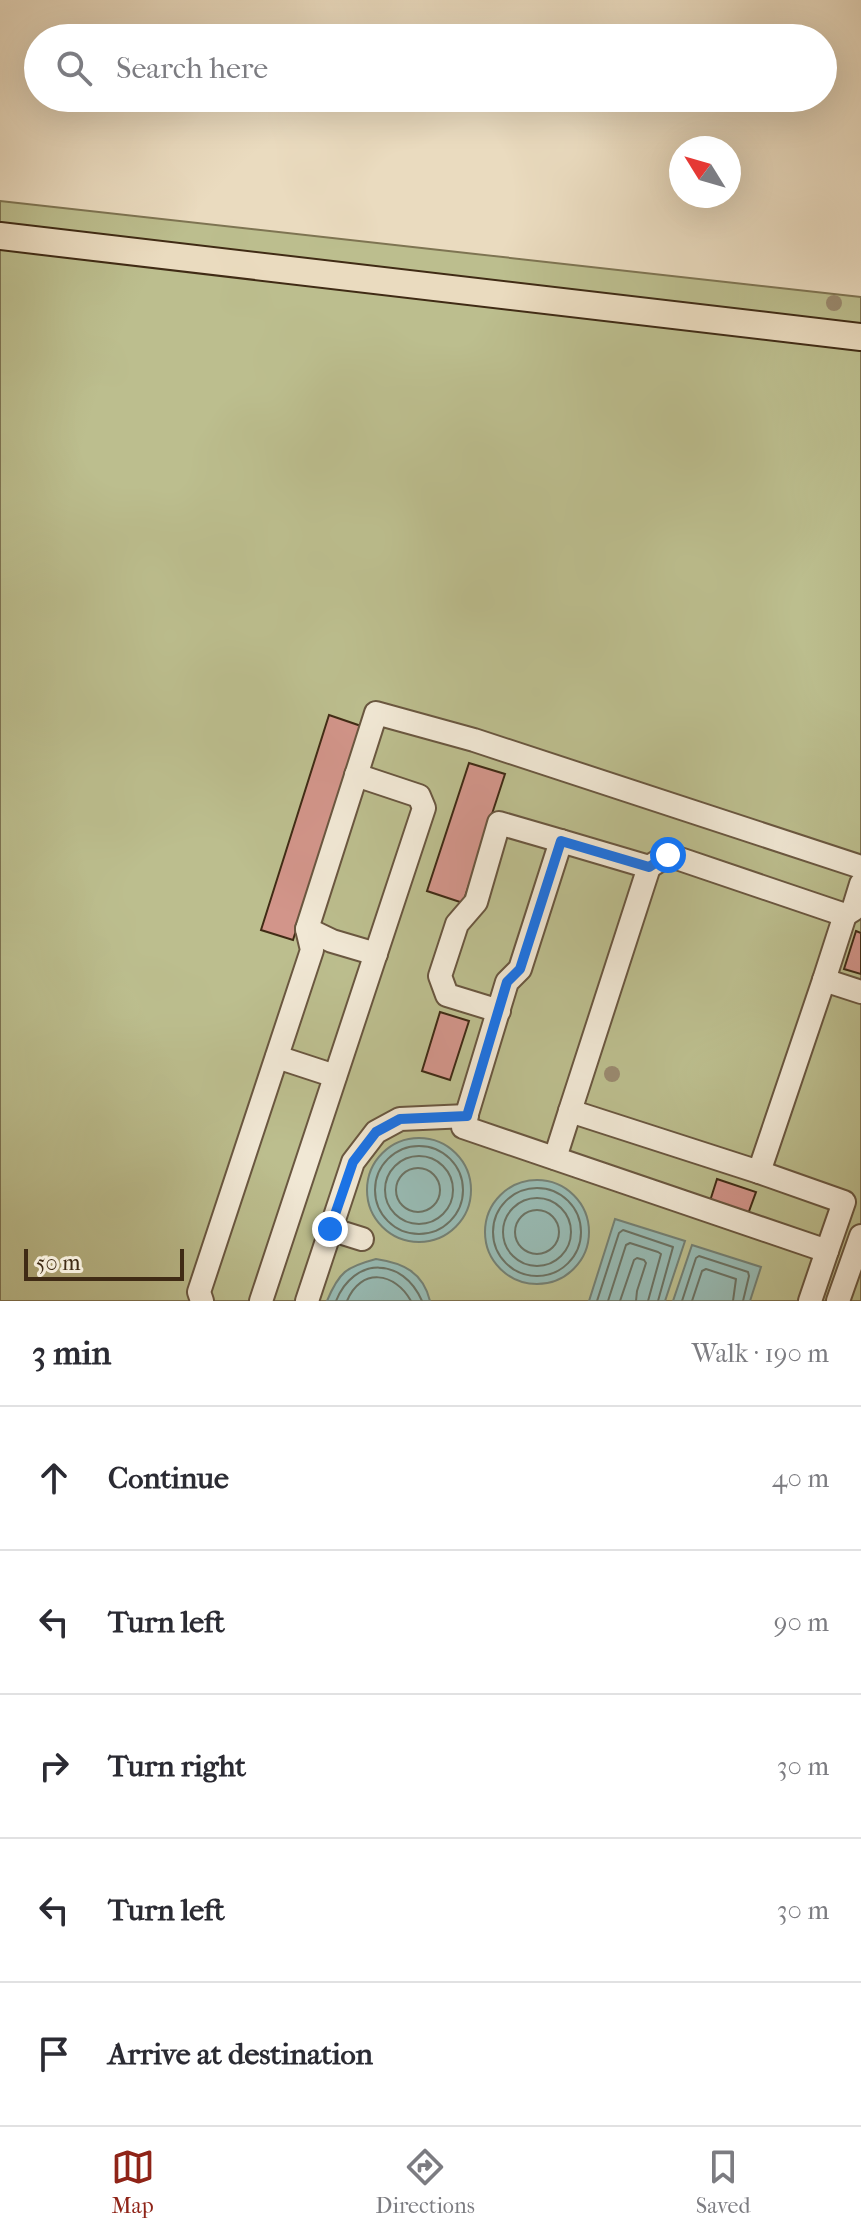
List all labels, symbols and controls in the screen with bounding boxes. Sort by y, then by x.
search box [24,24,837,112]
icon: search [52,46,96,90]
text: Search here [116,51,268,86]
north arrow [669,136,741,208]
route start [650,837,686,873]
route end [312,1211,348,1247]
scale bar [24,1245,184,1281]
text: 50 m [36,1250,81,1276]
text: 3 min [32,1333,111,1373]
text: Walk · 190 m [692,1338,829,1369]
icon: ahead [32,1456,76,1500]
text: Continue [108,1461,229,1496]
text: 40 m [772,1463,829,1494]
icon: left [32,1600,76,1644]
text: Turn left [108,1605,225,1640]
text: 90 m [774,1607,829,1638]
icon: right [32,1744,76,1788]
text: Turn right [108,1749,246,1784]
text: 30 m [777,1751,829,1782]
icon: left [32,1888,76,1932]
text: Turn left [108,1893,225,1928]
text: 30 m [777,1895,829,1926]
icon: arrive [32,2032,76,2076]
text: Arrive at destination [108,2037,373,2072]
tab: Map [111,2145,155,2219]
tab: Directions [376,2145,475,2219]
tab: Saved [696,2145,750,2219]

